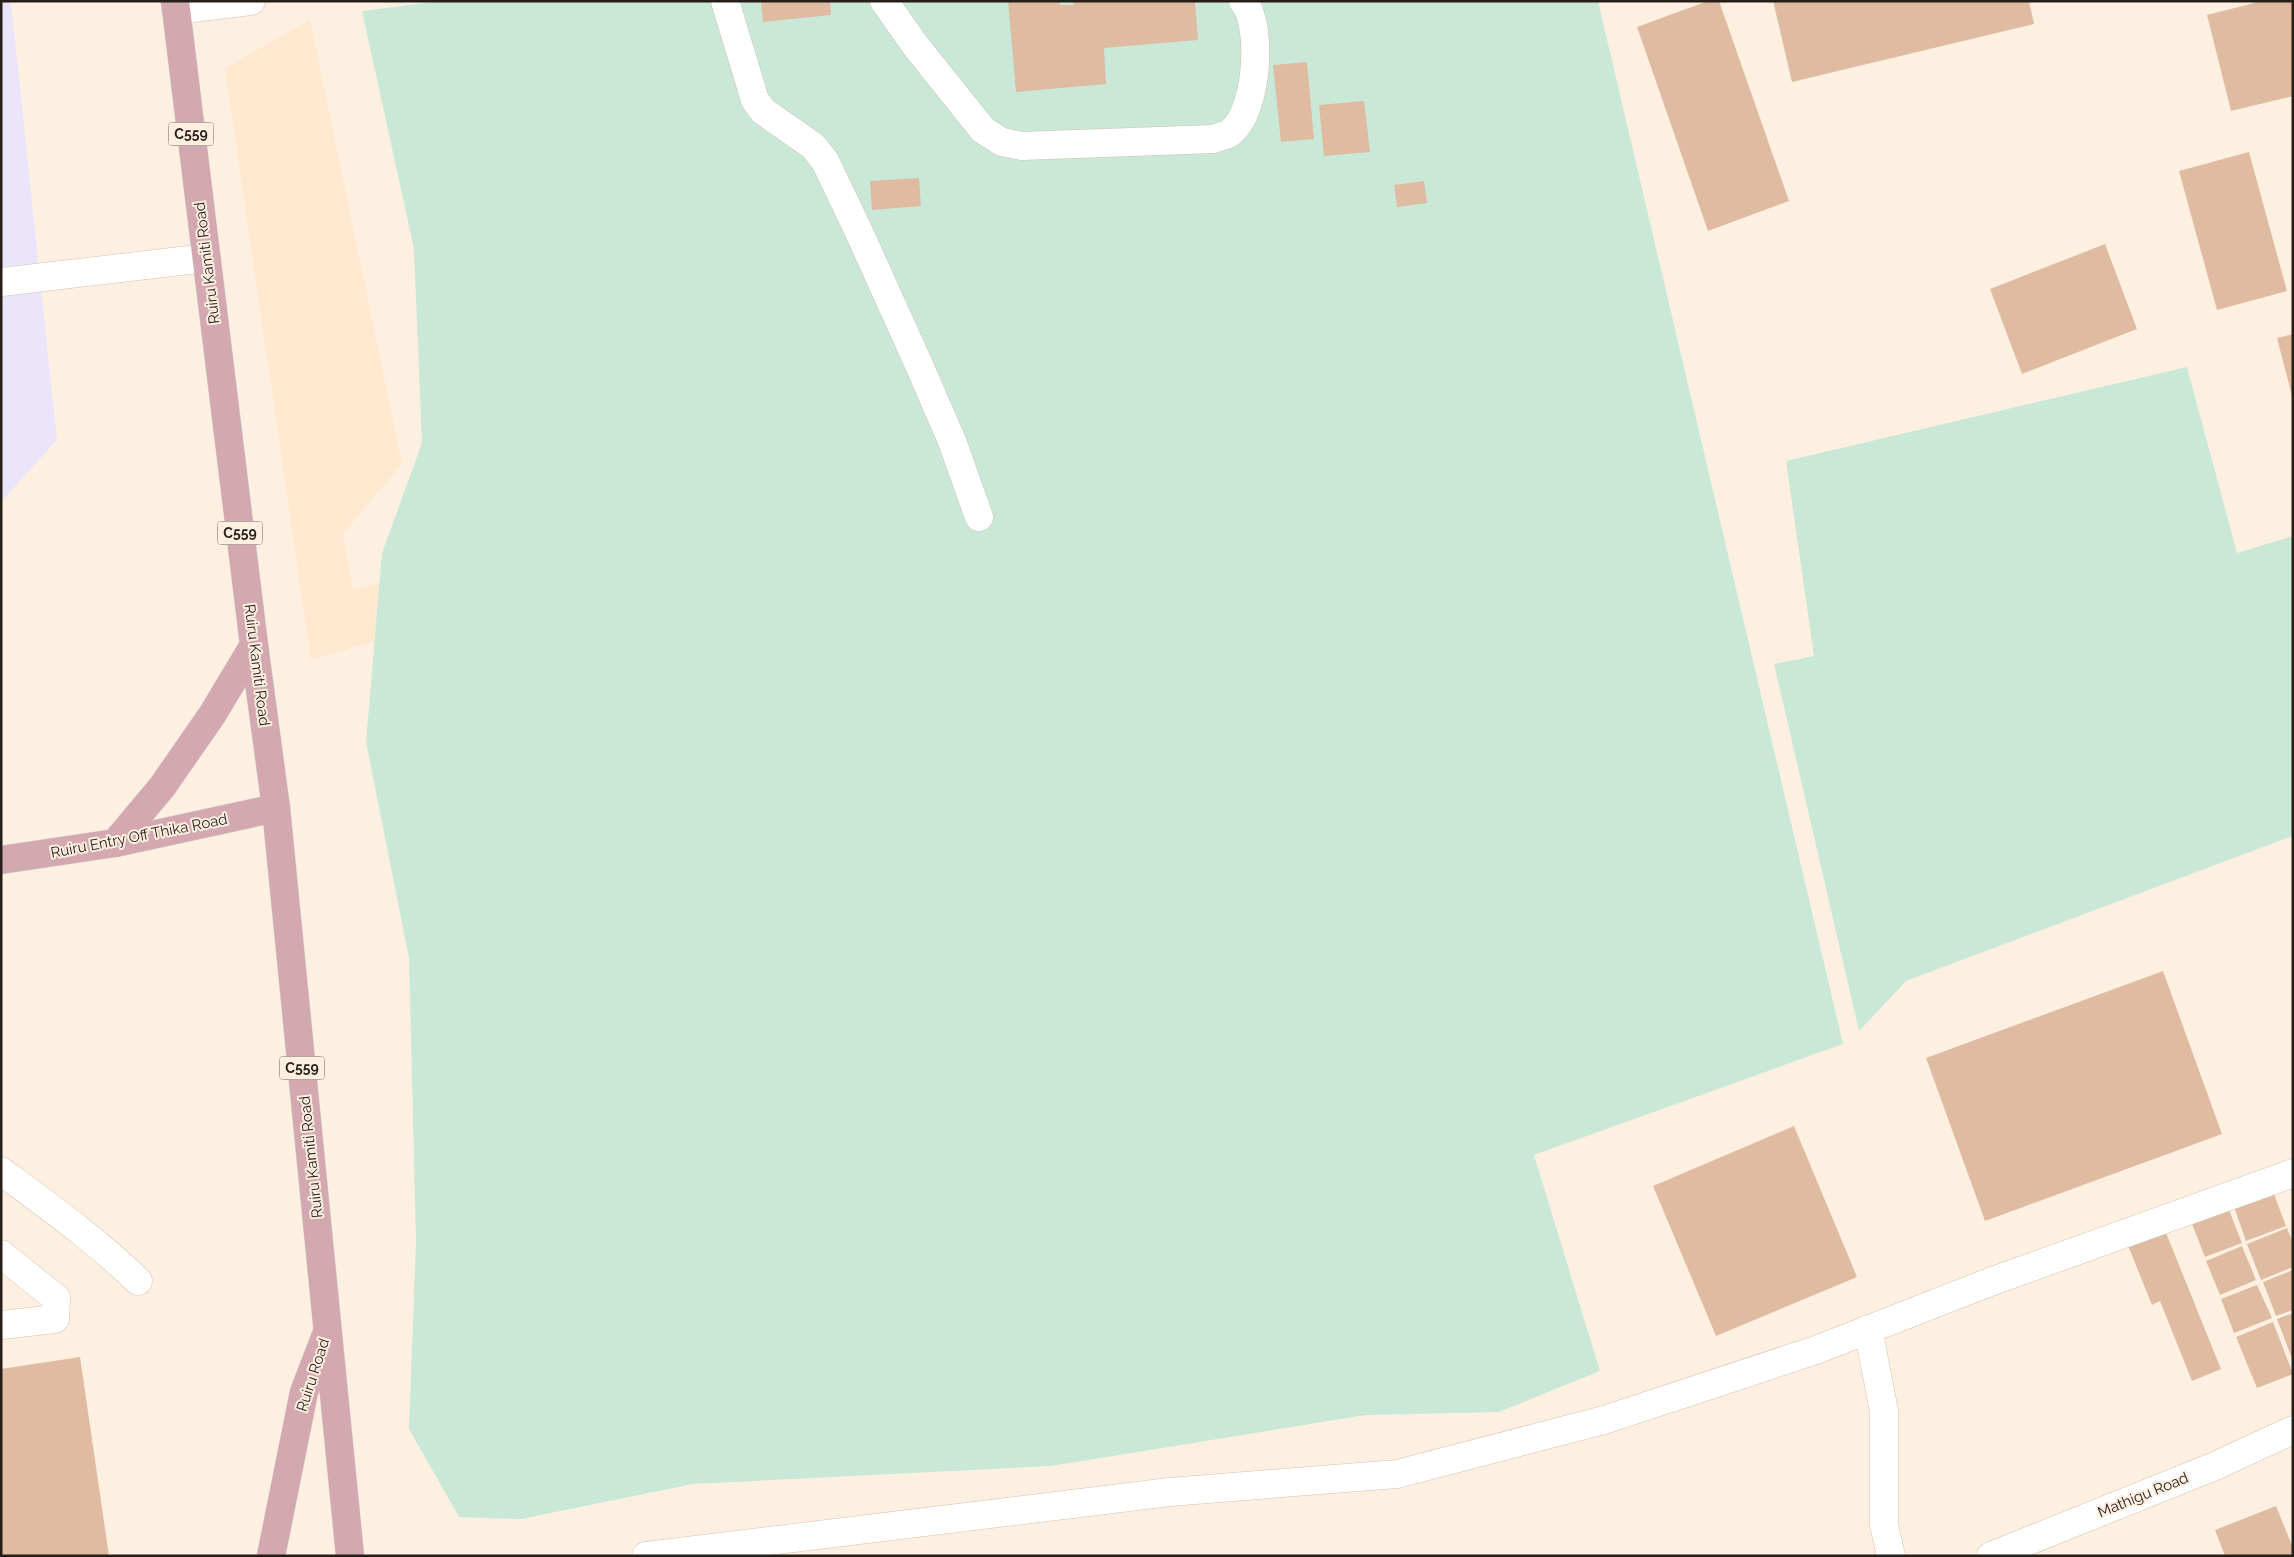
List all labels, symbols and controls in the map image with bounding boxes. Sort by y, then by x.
road number: C559 [168,122,214,146]
street label: Ruiru Kamiti Road [191,201,223,325]
road number: C559 [218,522,262,544]
street label: Ruiru Kamiti Road [241,603,273,727]
street label: Ruiru Entry Off Thika Road [49,810,229,862]
road number: C559 [280,1056,324,1080]
street label: Ruiru Kamiti Road [296,1095,326,1219]
street label: Ruiru Road [293,1336,333,1414]
street label: Mathigu Road [2095,1469,2191,1521]

